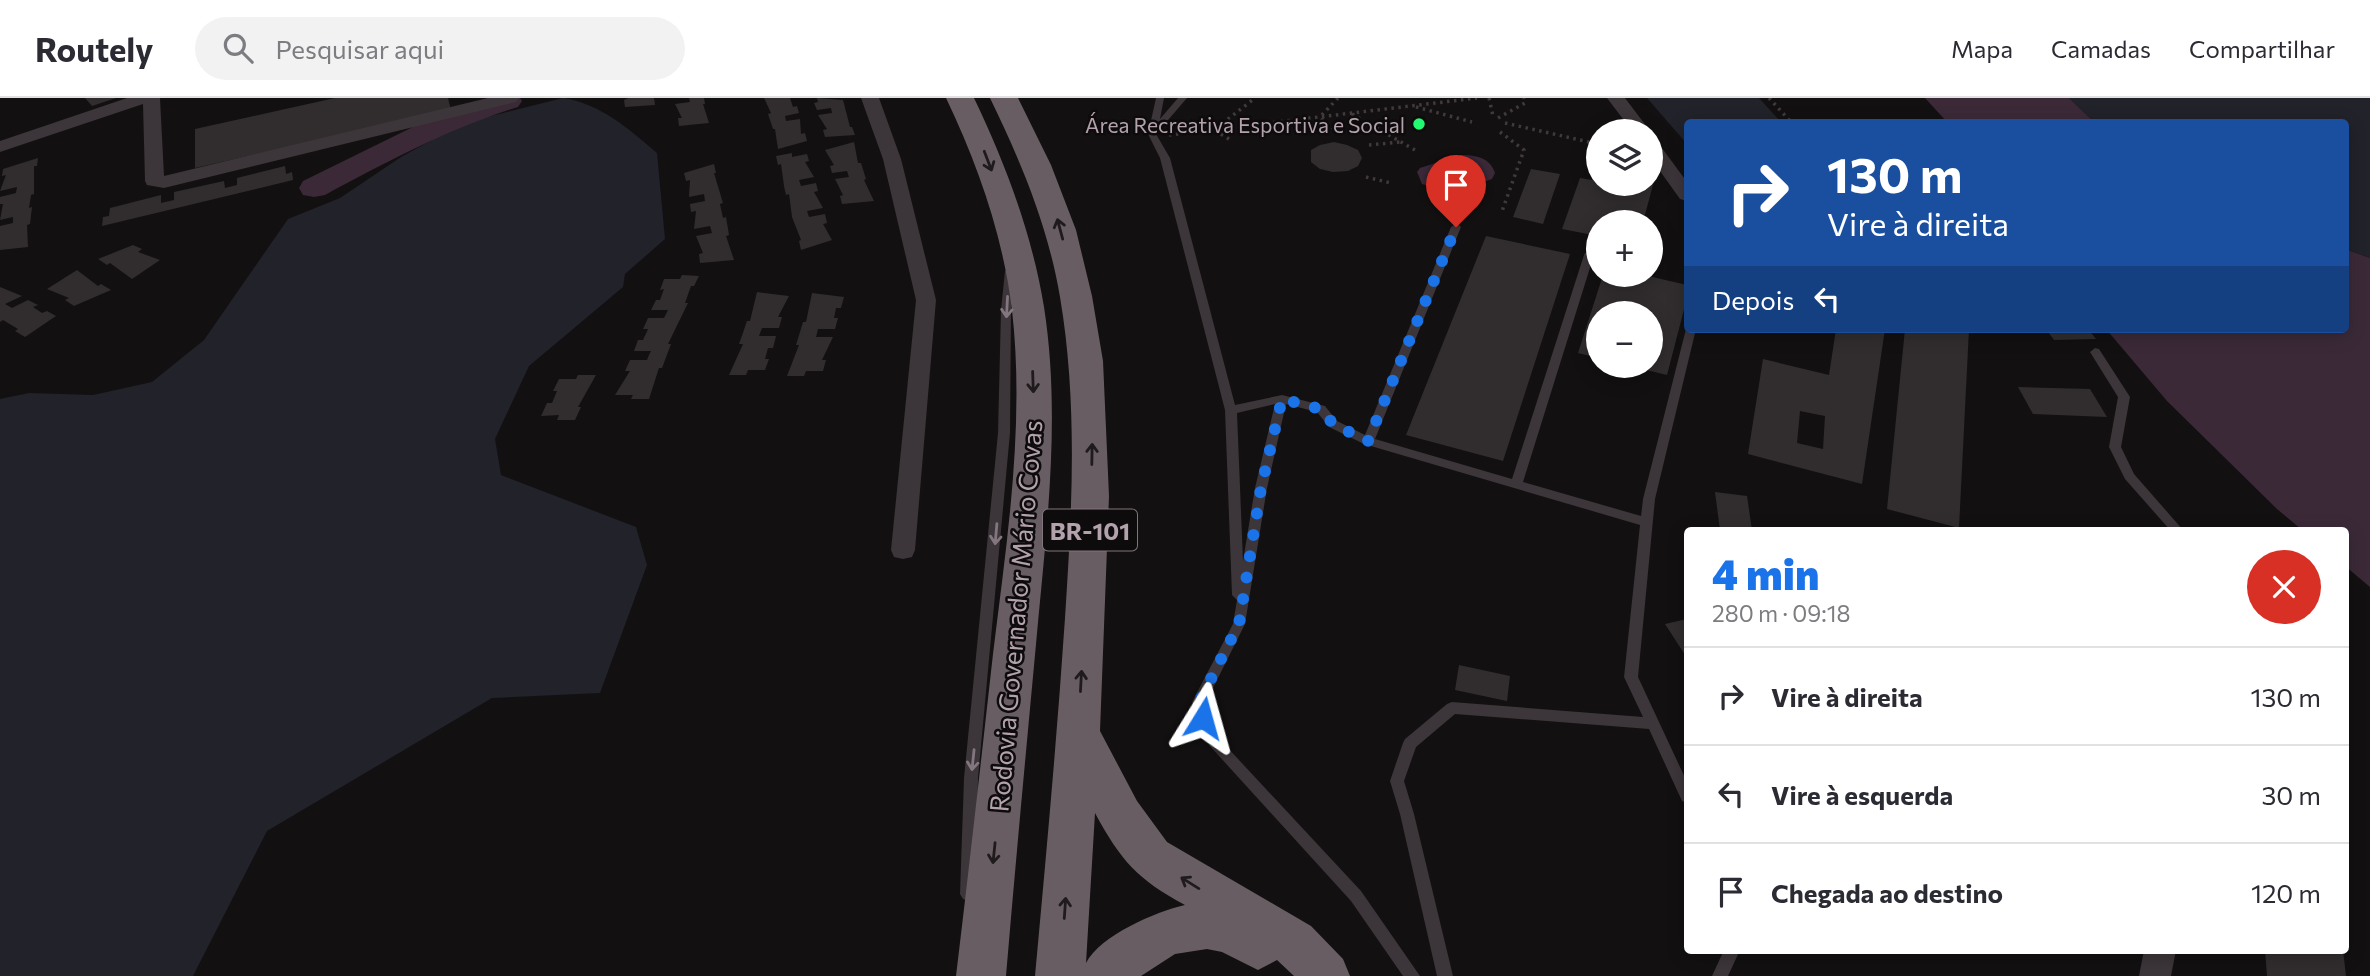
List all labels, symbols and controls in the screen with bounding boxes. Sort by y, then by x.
search box [195,17,685,80]
text: Routely [35,28,153,69]
icon: search [219,29,257,67]
text: Pesquisar aqui [275,33,444,64]
text: Mapa [1951,34,2013,63]
text: Camadas [2051,34,2151,63]
text: Compartilhar [2189,34,2335,63]
place label: Área Recreativa Esportiva e Social [1085,112,1405,137]
marker: Área Recreativa Esportiva e Social [1411,116,1427,132]
map controls [1586,119,1663,378]
button: layers [1586,119,1663,196]
text: 130 m [1827,143,1962,203]
icon: right [1712,147,1803,238]
one-way arrow [982,149,995,171]
pin [1426,155,1486,227]
icon: arrive [1437,166,1475,204]
text: Vire à direita [1827,203,2009,243]
button: + [1586,210,1663,287]
one-way arrow [1053,219,1066,241]
icon: left [1808,280,1846,318]
text: Depois [1712,284,1794,315]
one-way arrow [1000,295,1013,318]
button: − [1586,301,1663,378]
one-way arrow [1026,370,1040,393]
street label: Rodovia Governador Mário Covas [982,419,1048,813]
one-way arrow [1085,443,1098,466]
road number: BR-101 [1043,510,1137,550]
one-way arrow [989,522,1002,545]
text: 4 min [1712,547,1819,599]
button: close [2247,550,2321,624]
text: 280 m · 09:18 [1712,599,1851,627]
one-way arrow [1075,670,1088,693]
icon: right [1712,677,1750,715]
position arrow [1166,681,1240,755]
text: Vire à direita [1771,681,1923,712]
text: 130 m [2250,681,2321,712]
one-way arrow [966,748,979,771]
icon: left [1712,775,1750,813]
text: Vire à esquerda [1771,779,1953,810]
text: 30 m [2262,779,2321,810]
one-way arrow [987,841,1000,864]
icon: arrive [1712,873,1750,911]
one-way arrow [1180,876,1200,890]
text: Chegada ao destino [1771,877,2003,908]
text: 120 m [2251,877,2321,908]
one-way arrow [1059,897,1072,920]

